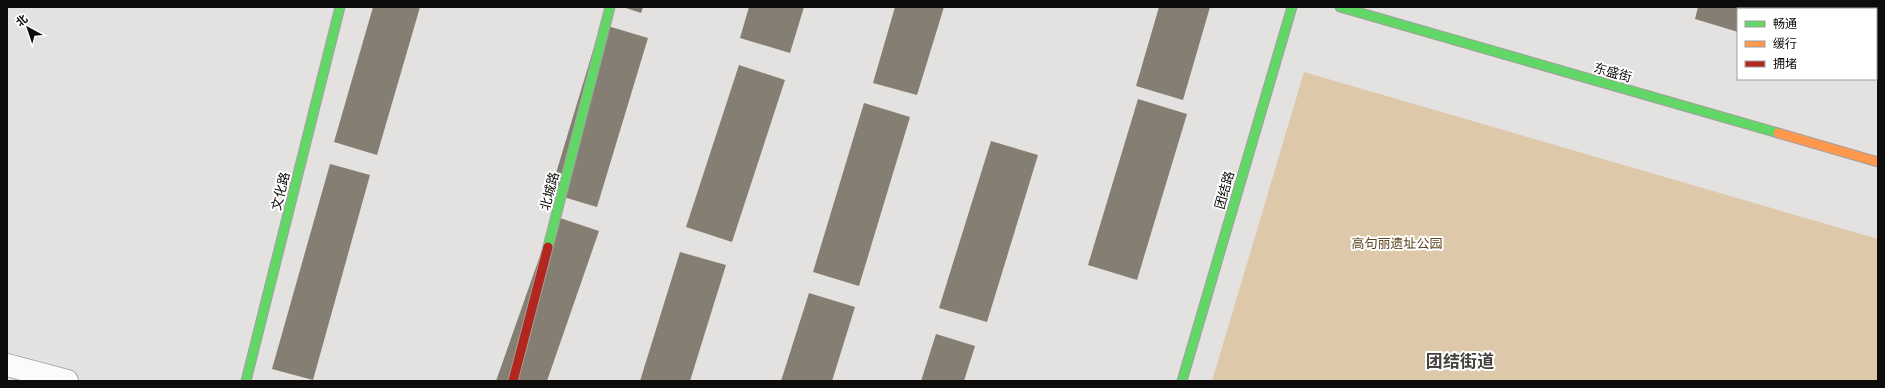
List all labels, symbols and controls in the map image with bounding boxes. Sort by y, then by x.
north arrow [8,8,48,48]
legend [1737,8,1877,80]
text: 北 [14,12,30,29]
text: 畅通 [1773,17,1797,32]
text: 缓行 [1773,37,1797,52]
text: 拥堵 [1773,57,1797,72]
street label: 东盛街 [1592,60,1634,86]
street label: 团结路 [1212,169,1238,211]
street label: 文化路 [268,170,293,212]
street label: 北城路 [537,170,563,212]
park label: 高句丽遗址公园 [1351,236,1443,252]
district label: 团结街道 [1426,352,1494,372]

